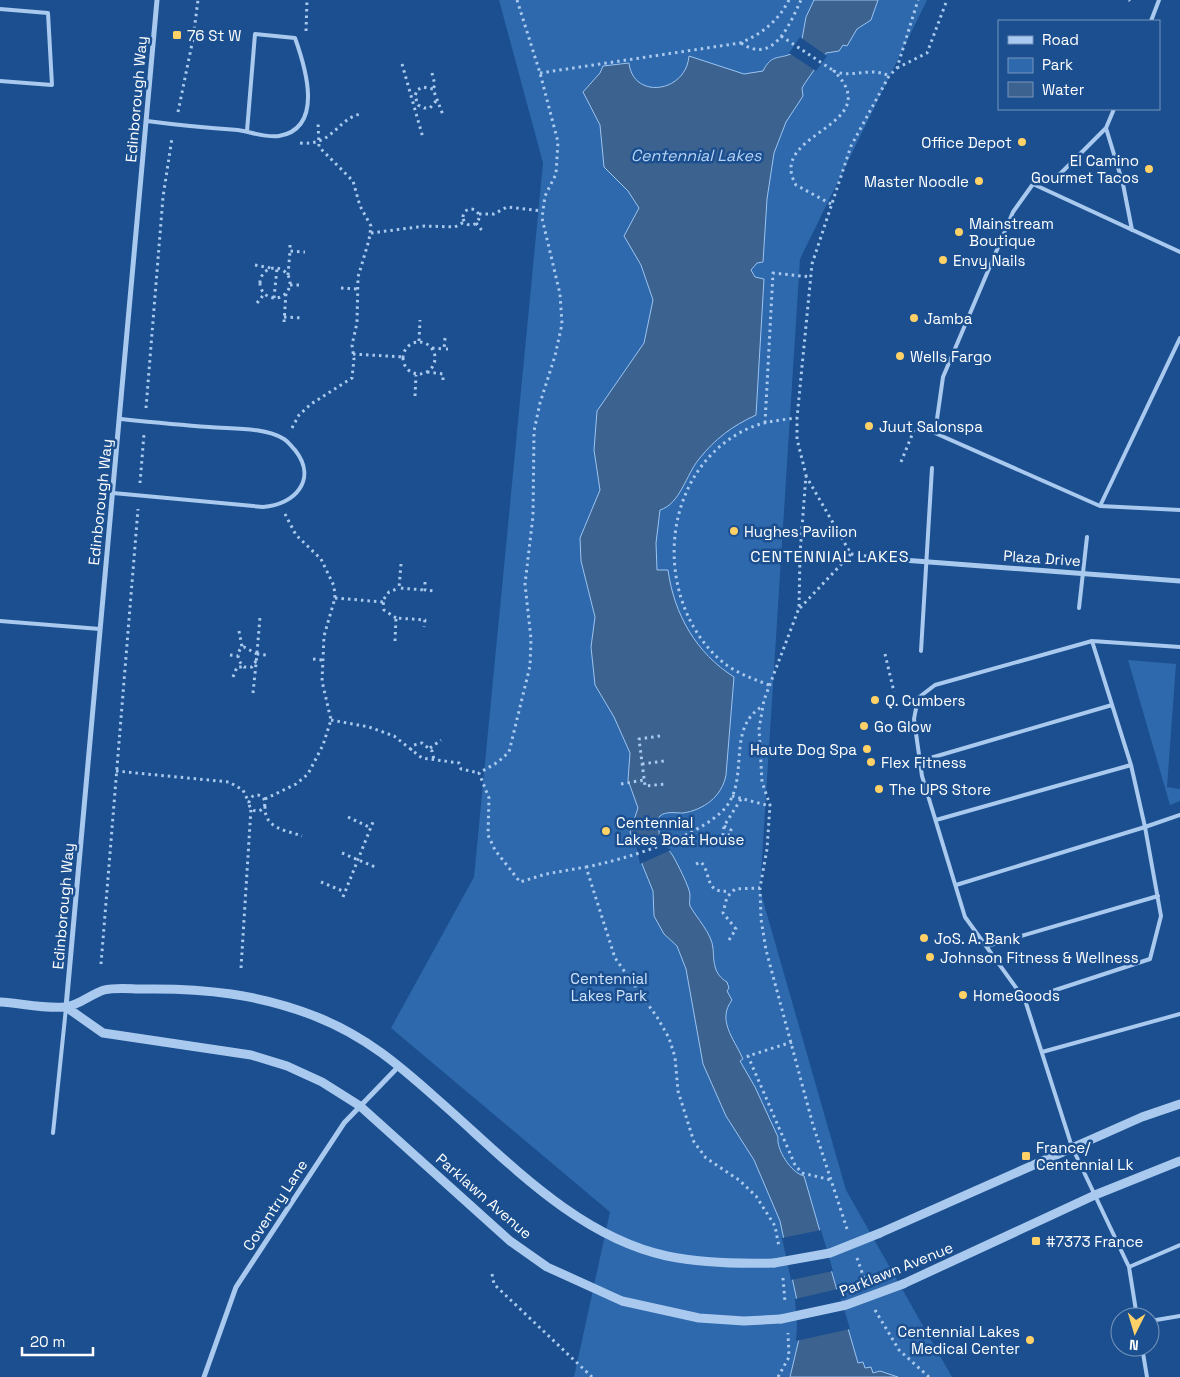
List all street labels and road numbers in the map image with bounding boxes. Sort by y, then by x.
street label: Edinborough Way [121,35,151,163]
street label: Edinborough Way [84,438,116,566]
street label: Plaza Drive [1003,546,1081,570]
street label: Edinborough Way [48,842,78,970]
street label: Parklawn Avenue [432,1149,536,1243]
street label: Coventry Lane [239,1156,312,1254]
street label: Parklawn Avenue [836,1237,956,1301]

